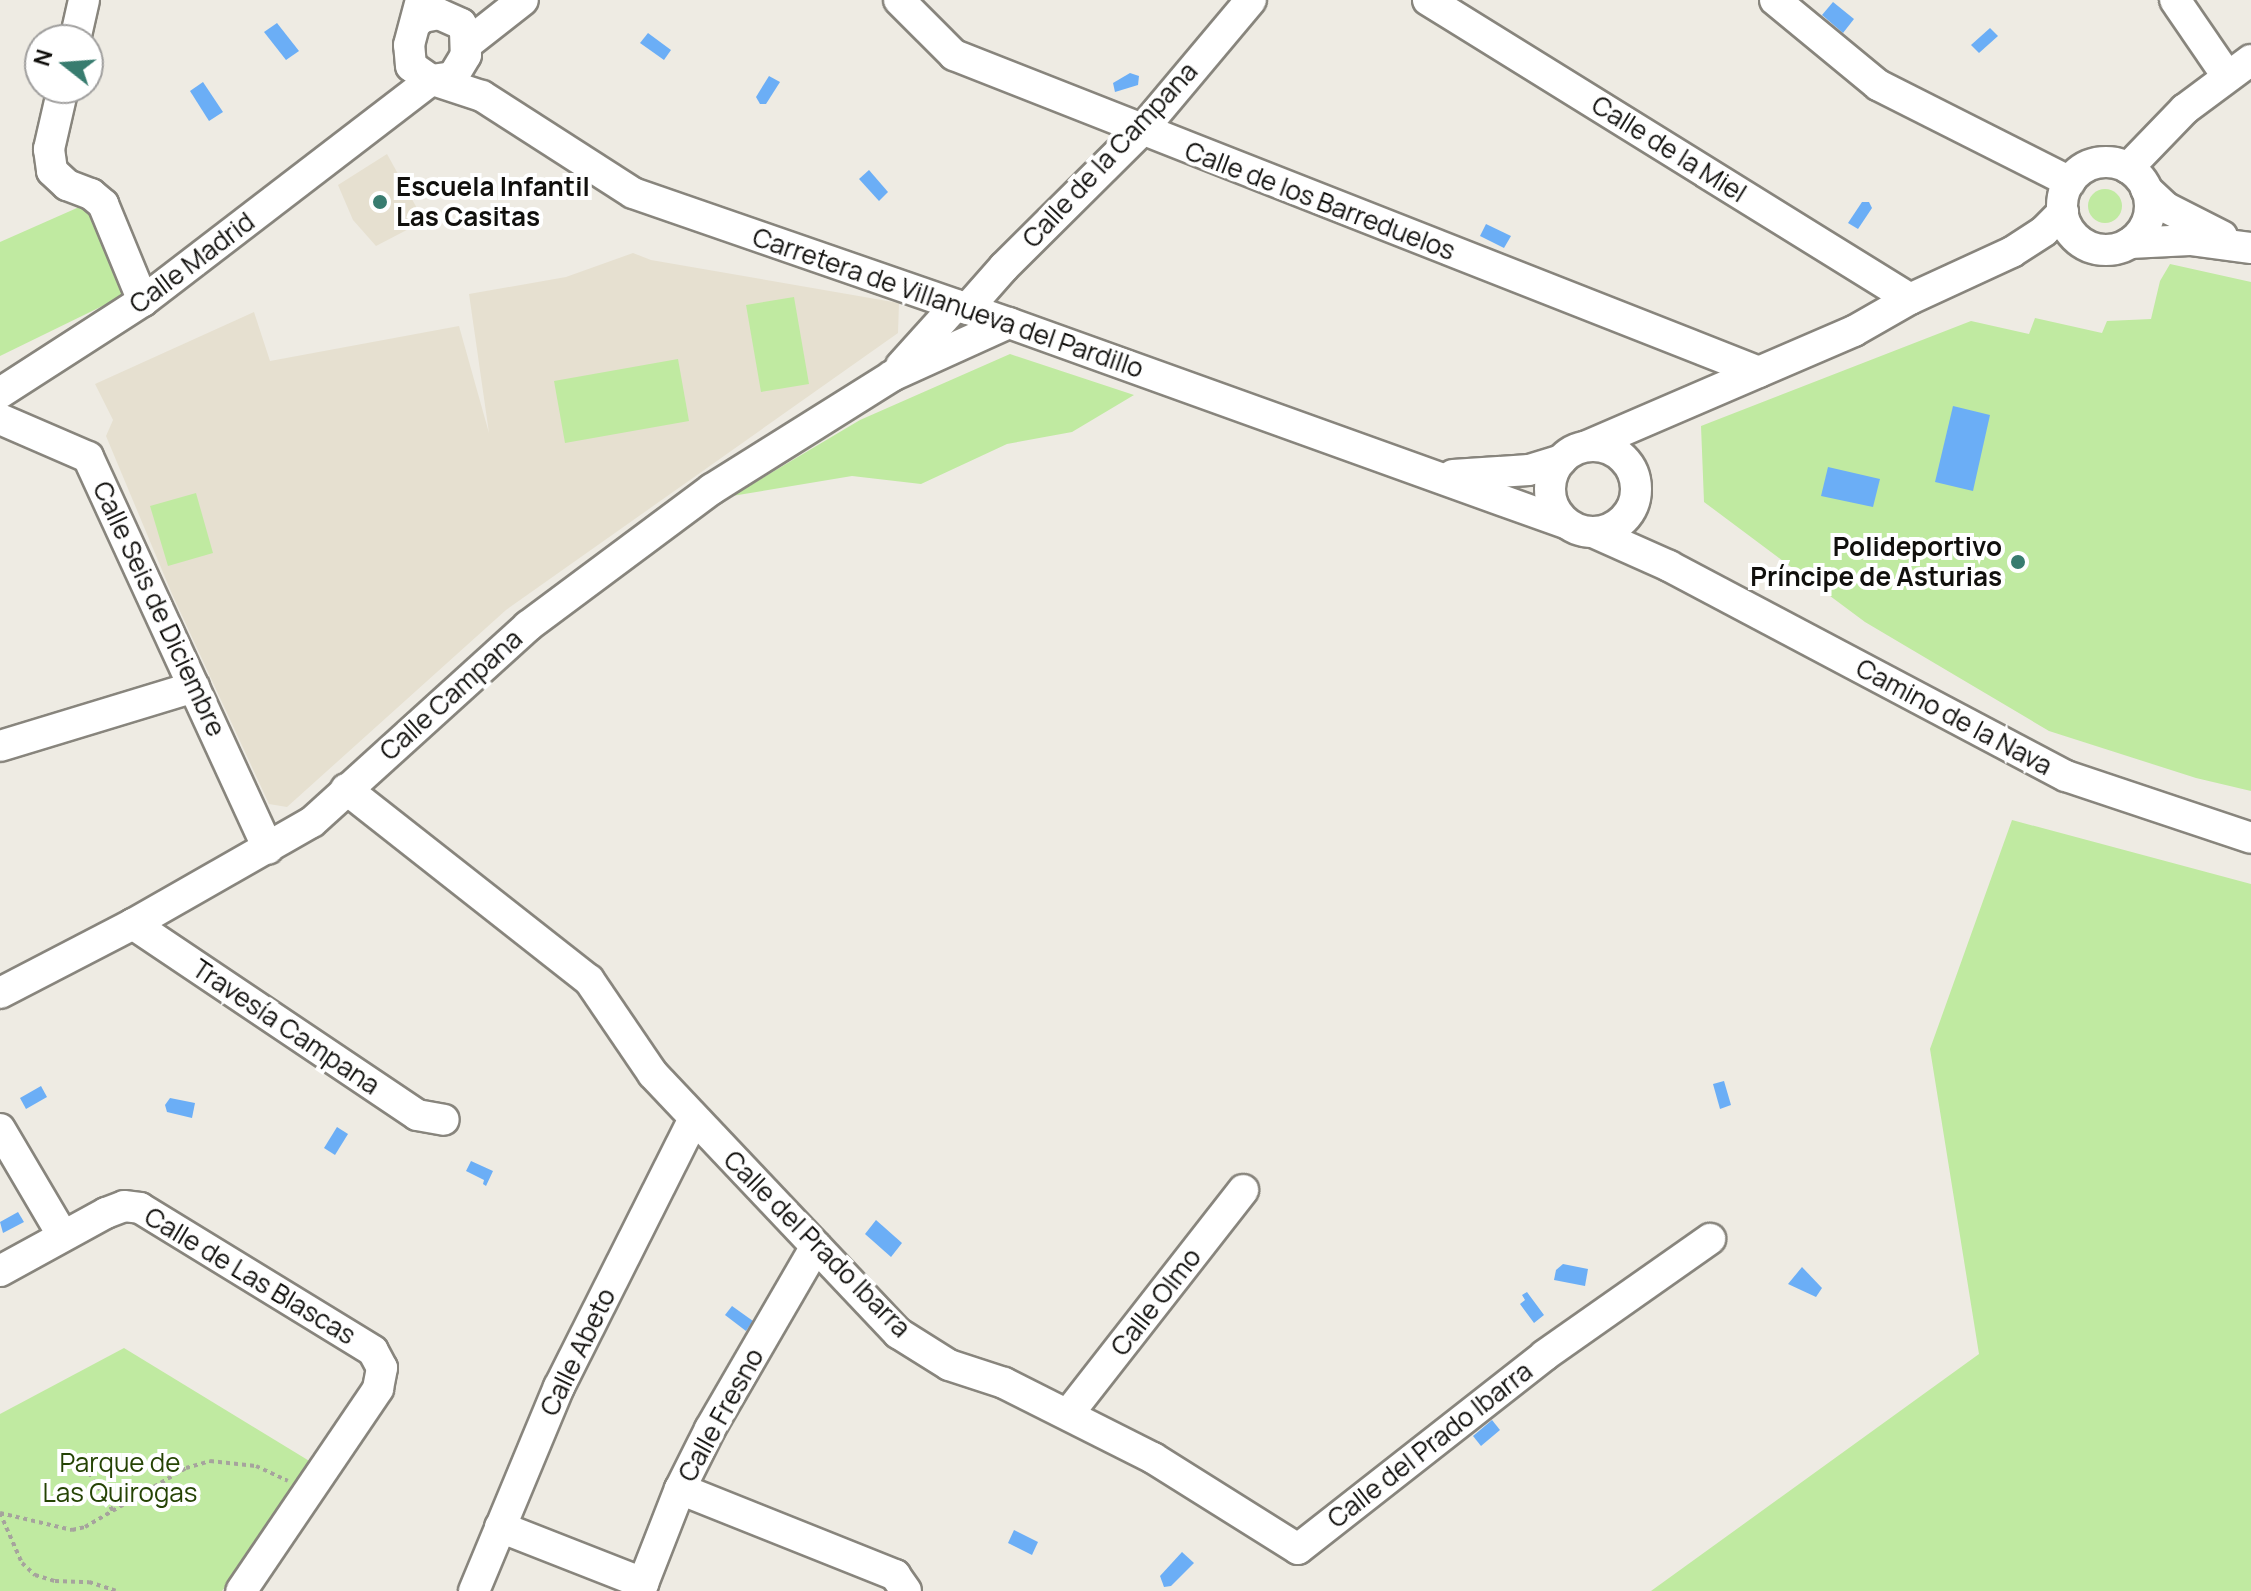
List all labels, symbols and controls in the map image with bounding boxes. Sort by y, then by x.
north arrow [24,24,104,104]
text: N [26,46,60,70]
street label: Calle de la Campana [1016,56,1204,254]
street label: Calle de la Miel [1586,89,1752,209]
street label: Calle de los Barreduelos [1181,135,1459,267]
place label: Escuela Infantil Las Casitas [396,171,590,232]
marker: Escuela Infantil Las Casitas [371,193,389,211]
street label: Calle Madrid [123,206,261,320]
street label: Carretera de Villanueva del Pardillo [749,221,1147,385]
street label: Calle Seis de Diciembre [86,477,232,741]
place label: Polideportivo Príncipe de Asturias [1750,531,2002,592]
marker: Polideportivo Príncipe de Asturias [2009,553,2027,571]
street label: Calle Campana [374,623,528,767]
street label: Camino de la Nava [1851,652,2057,782]
street label: Travesía Campana [186,953,386,1101]
street label: Calle del Prado Ibarra [717,1144,917,1344]
street label: Calle de Las Blascas [139,1201,361,1351]
street label: Calle Olmo [1104,1242,1208,1362]
street label: Calle Abeto [534,1283,622,1421]
street label: Calle Fresno [672,1343,770,1487]
street label: Calle del Prado Ibarra [1321,1355,1539,1535]
park label: Parque de Las Quirogas [43,1447,197,1508]

